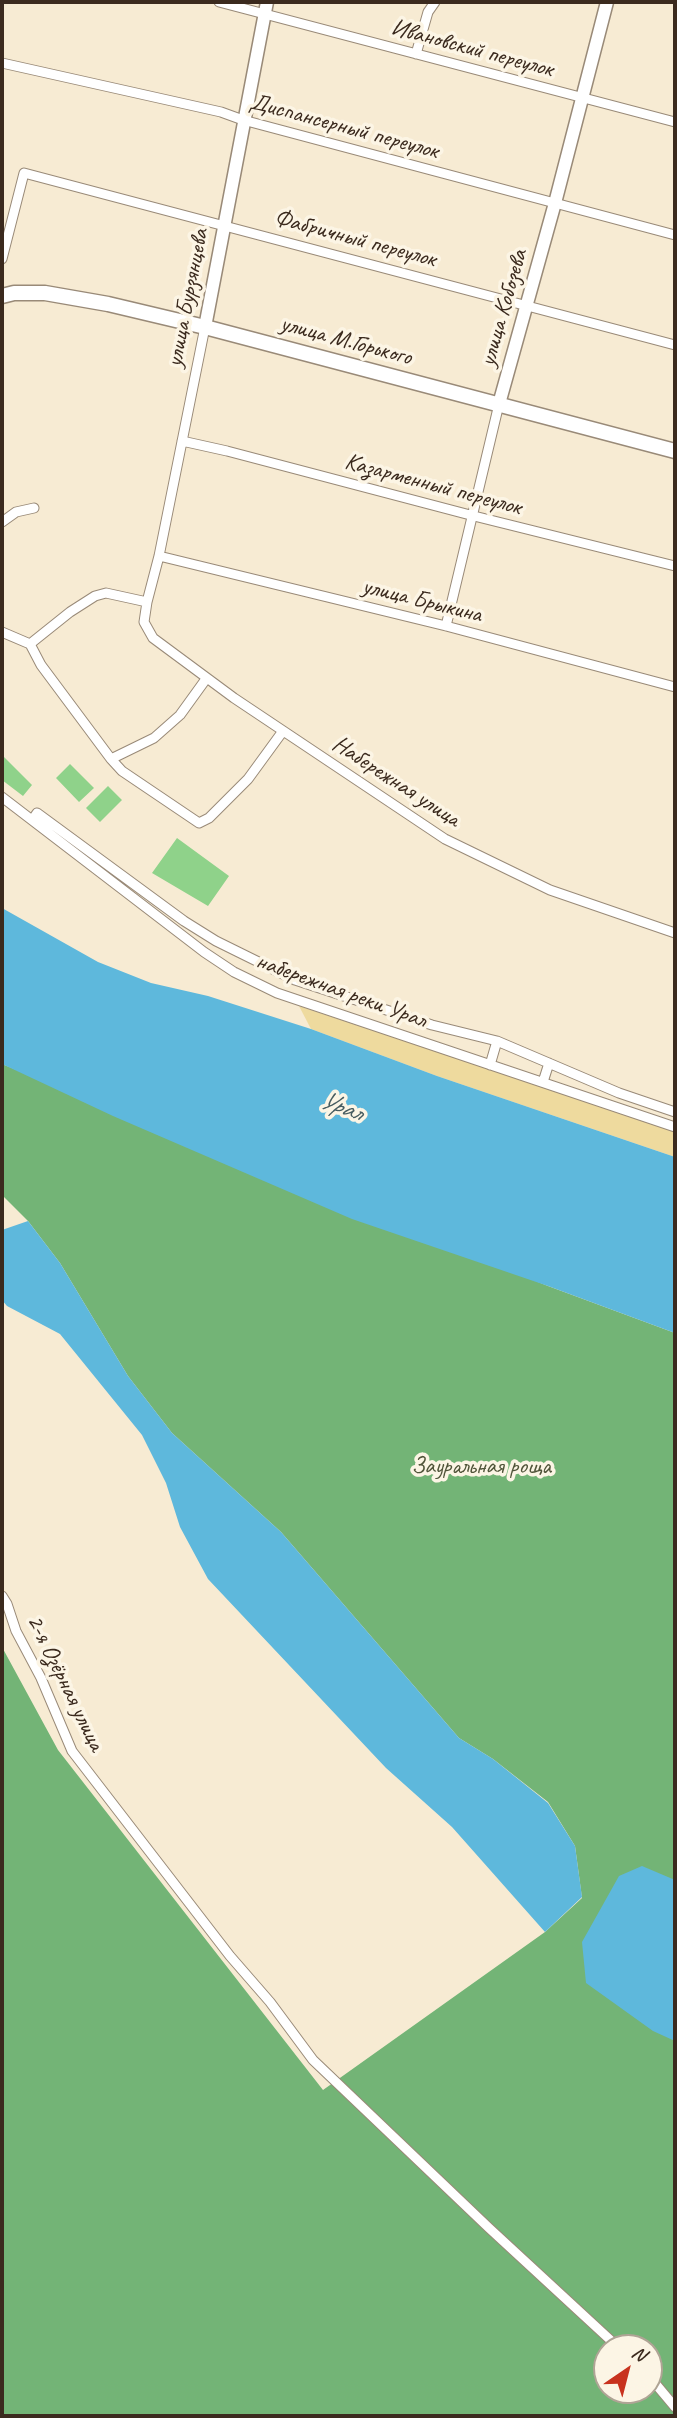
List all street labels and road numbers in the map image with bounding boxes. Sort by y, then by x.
street label: Ивановский переулок [388,14,556,84]
street label: Диспансерный переулок [247,88,441,166]
street label: Фабричный переулок [271,204,439,274]
street label: улица Бурзянцева [160,226,216,370]
street label: улица Кобозева [474,246,534,370]
street label: улица М.Горького [277,310,415,372]
street label: Казарменный переулок [342,448,524,522]
street label: улица Брыкина [359,572,485,630]
street label: Набережная улица [327,730,465,834]
street label: набережная реки Урал [252,947,430,1035]
street label: 2-я Озёрная улица [20,1610,110,1756]

